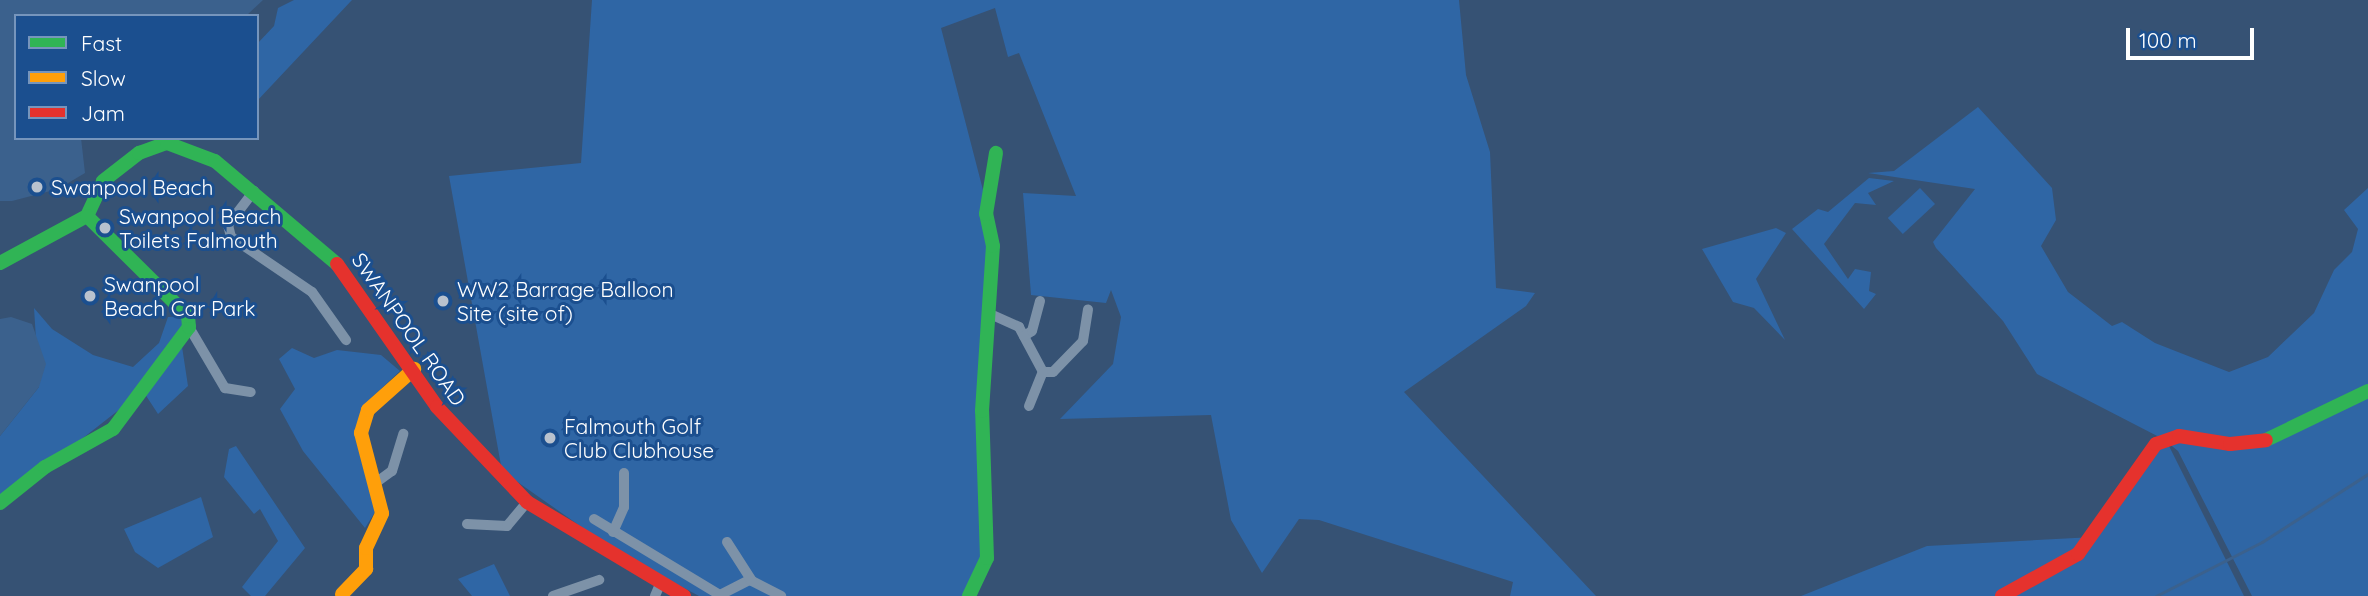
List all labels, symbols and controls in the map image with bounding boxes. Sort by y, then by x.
legend [14,14,259,140]
scale bar [2130,14,2258,58]
text: 100 m [2139,27,2197,53]
text: Fast [81,30,122,56]
text: Slow [81,65,126,91]
text: Jam [81,100,125,126]
place label: Swanpool Beach [51,174,213,200]
marker: Swanpool Beach [29,179,45,195]
place label: Swanpool Beach Toilets Falmouth [119,203,281,253]
marker: Swanpool Beach Toilets Falmouth [97,220,113,236]
street label: SWANPOOL ROAD [347,248,471,410]
place label: Swanpool Beach Car Park [104,271,256,321]
place label: WW2 Barrage Balloon Site (site of) [457,276,674,326]
marker: Swanpool Beach Car Park [82,288,98,304]
marker: WW2 Barrage Balloon Site (site of) [435,293,451,309]
place label: Falmouth Golf Club Clubhouse [564,413,714,463]
marker: Falmouth Golf Club Clubhouse [542,430,558,446]

